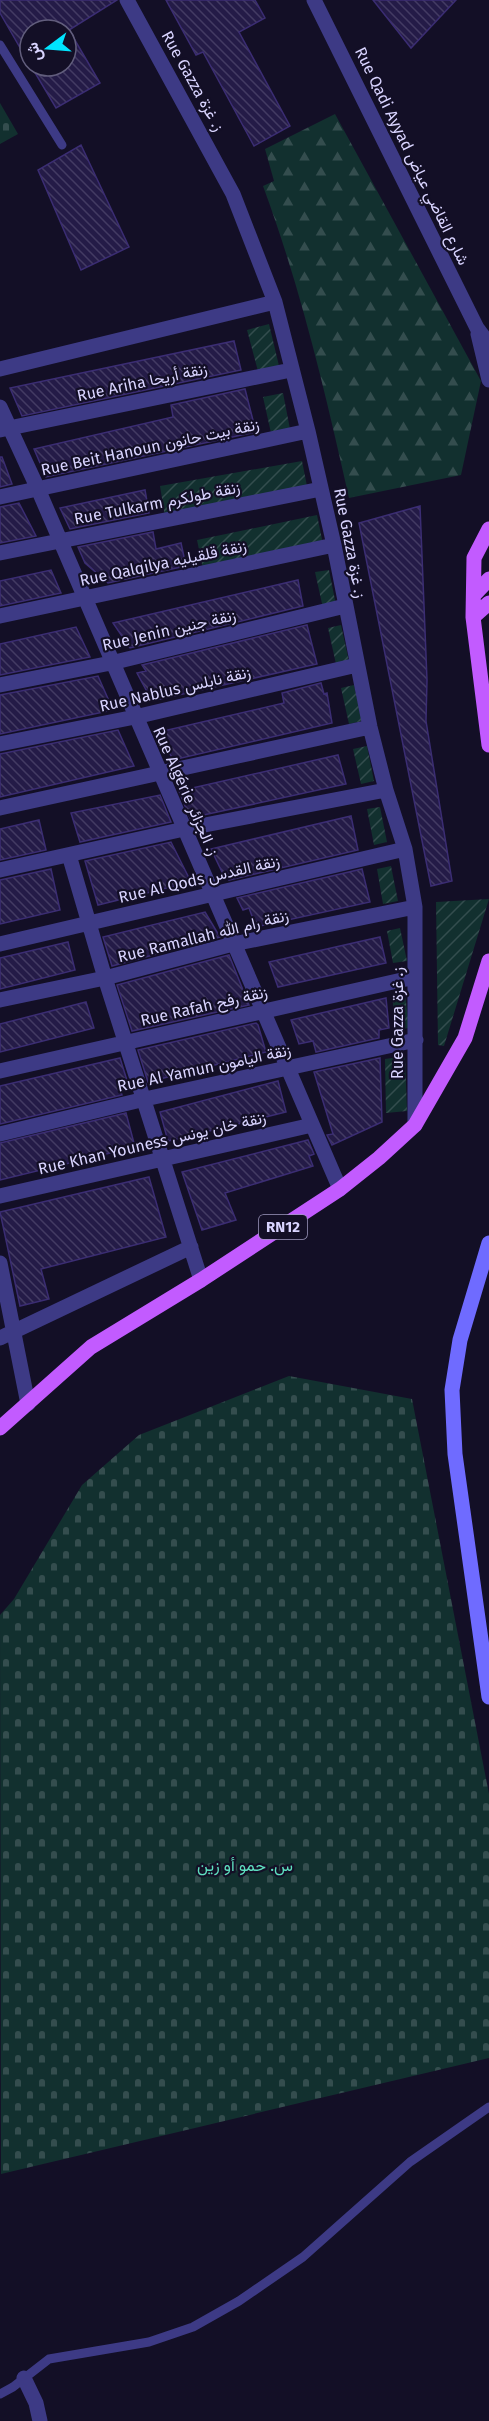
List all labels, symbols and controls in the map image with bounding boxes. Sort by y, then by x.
north arrow [18,18,78,78]
street label: Rue Gazza ز. غزة [157,28,228,135]
text: ش [22,40,46,64]
street label: Rue Qadi Ayyad شارع القاضي عياض [347,44,473,270]
street label: Rue Ariha زنقة أريحا [75,359,209,406]
street label: Rue Beit Hanoun زنقة بيت حانون [39,415,261,480]
street label: Rue Tulkarm زنقة طولكرم [72,478,242,529]
street label: Rue Gazza ز. غزة [329,486,370,600]
street label: Rue Qalqilya زنقة قلقيليه [78,536,248,591]
street label: Rue Jenin زنقة جنين [100,605,238,656]
street label: Rue Nablus زنقة نابلس [98,662,253,717]
street label: Rue Algérie ز. الجزائر [148,724,223,859]
street label: Rue Al Qods زنقة القدس [117,851,282,908]
street label: Rue Ramallah زنقة رام الله [116,906,291,967]
street label: Rue Gazza ز. غزة [388,967,408,1079]
street label: Rue Rafah زنقة رفح [139,982,270,1032]
street label: Rue Al Yamun زنقة اليامون [115,1040,293,1097]
street label: Rue Khan Youness زنقة خان يونس [36,1107,268,1179]
road number: RN12 [259,1215,307,1239]
park label: س. حمو أو زين [197,1856,293,1876]

